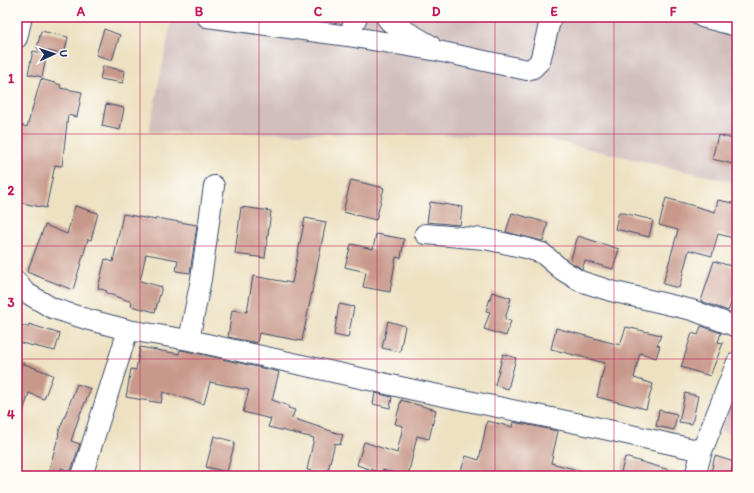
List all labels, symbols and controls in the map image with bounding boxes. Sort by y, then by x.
text: A [76,4,86,19]
text: B [195,4,204,19]
text: C [314,4,323,19]
text: D [432,4,441,19]
text: E [550,4,558,19]
text: F [670,4,677,19]
north arrow [34,34,74,74]
text: U [57,50,70,57]
text: 1 [8,71,14,86]
text: 2 [8,183,15,198]
text: 3 [7,295,15,310]
text: 4 [7,407,15,422]

